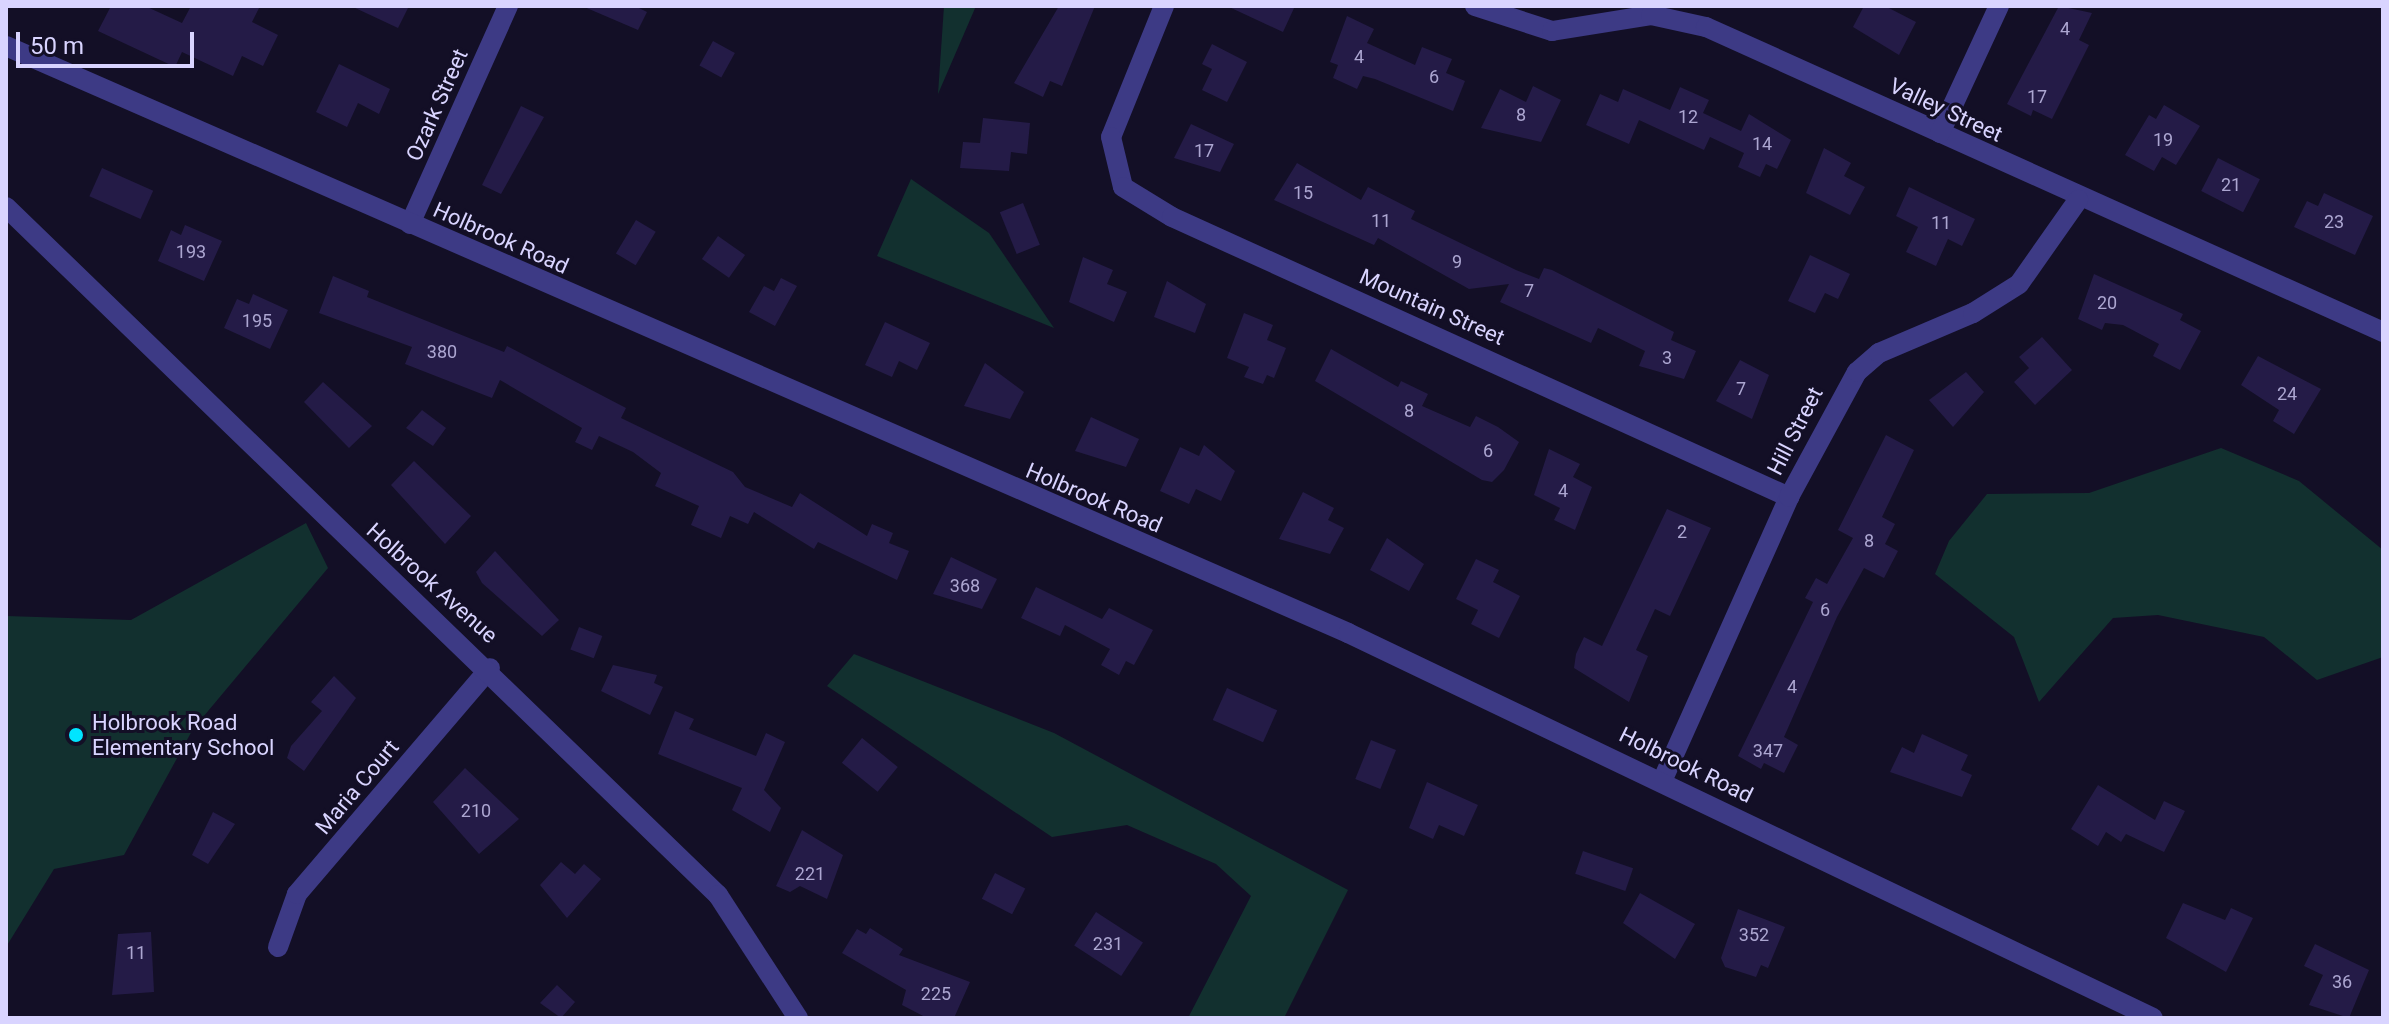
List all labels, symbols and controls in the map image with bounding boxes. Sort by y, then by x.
scale bar [20,16,198,66]
house number: 4 [2060,18,2070,40]
text: 50 m [30,32,84,60]
street label: Ozark Street [401,45,473,165]
house number: 4 [1354,46,1364,68]
house number: 6 [1429,66,1439,88]
street label: Valley Street [1885,72,2007,148]
house number: 17 [2027,86,2047,108]
house number: 8 [1516,104,1526,126]
house number: 12 [1678,106,1698,128]
house number: 19 [2153,129,2173,151]
house number: 14 [1752,133,1772,155]
house number: 17 [1194,140,1214,162]
house number: 21 [2221,174,2241,196]
house number: 15 [1293,182,1313,204]
street label: Holbrook Road [429,196,573,280]
house number: 11 [1371,210,1391,232]
house number: 23 [2324,211,2344,233]
house number: 11 [1931,212,1951,234]
house number: 193 [176,241,206,263]
house number: 9 [1452,251,1462,273]
street label: Mountain Street [1355,263,1509,351]
house number: 7 [1524,280,1534,302]
house number: 20 [2097,292,2117,314]
house number: 195 [242,310,272,332]
house number: 380 [427,341,457,363]
house number: 3 [1662,347,1672,369]
house number: 7 [1736,378,1746,400]
street label: Hill Street [1762,383,1828,479]
house number: 24 [2277,383,2297,405]
house number: 8 [1404,400,1414,422]
house number: 6 [1483,440,1493,462]
street label: Holbrook Road [1022,457,1166,539]
house number: 4 [1558,480,1568,502]
street label: Holbrook Avenue [361,517,503,649]
house number: 2 [1677,521,1687,543]
house number: 8 [1864,530,1874,552]
house number: 368 [950,575,980,597]
house number: 6 [1820,599,1830,621]
house number: 4 [1787,676,1797,698]
place label: Holbrook Road Elementary School [92,709,274,760]
street label: Holbrook Road [1615,721,1757,809]
marker: Holbrook Road Elementary School [67,726,85,744]
street label: Maria Court [310,734,404,840]
house number: 347 [1753,740,1783,762]
house number: 210 [461,800,491,822]
house number: 221 [795,863,825,885]
house number: 352 [1739,924,1769,946]
house number: 231 [1093,933,1123,955]
house number: 11 [126,942,146,964]
house number: 36 [2332,971,2352,993]
house number: 225 [921,983,951,1005]

